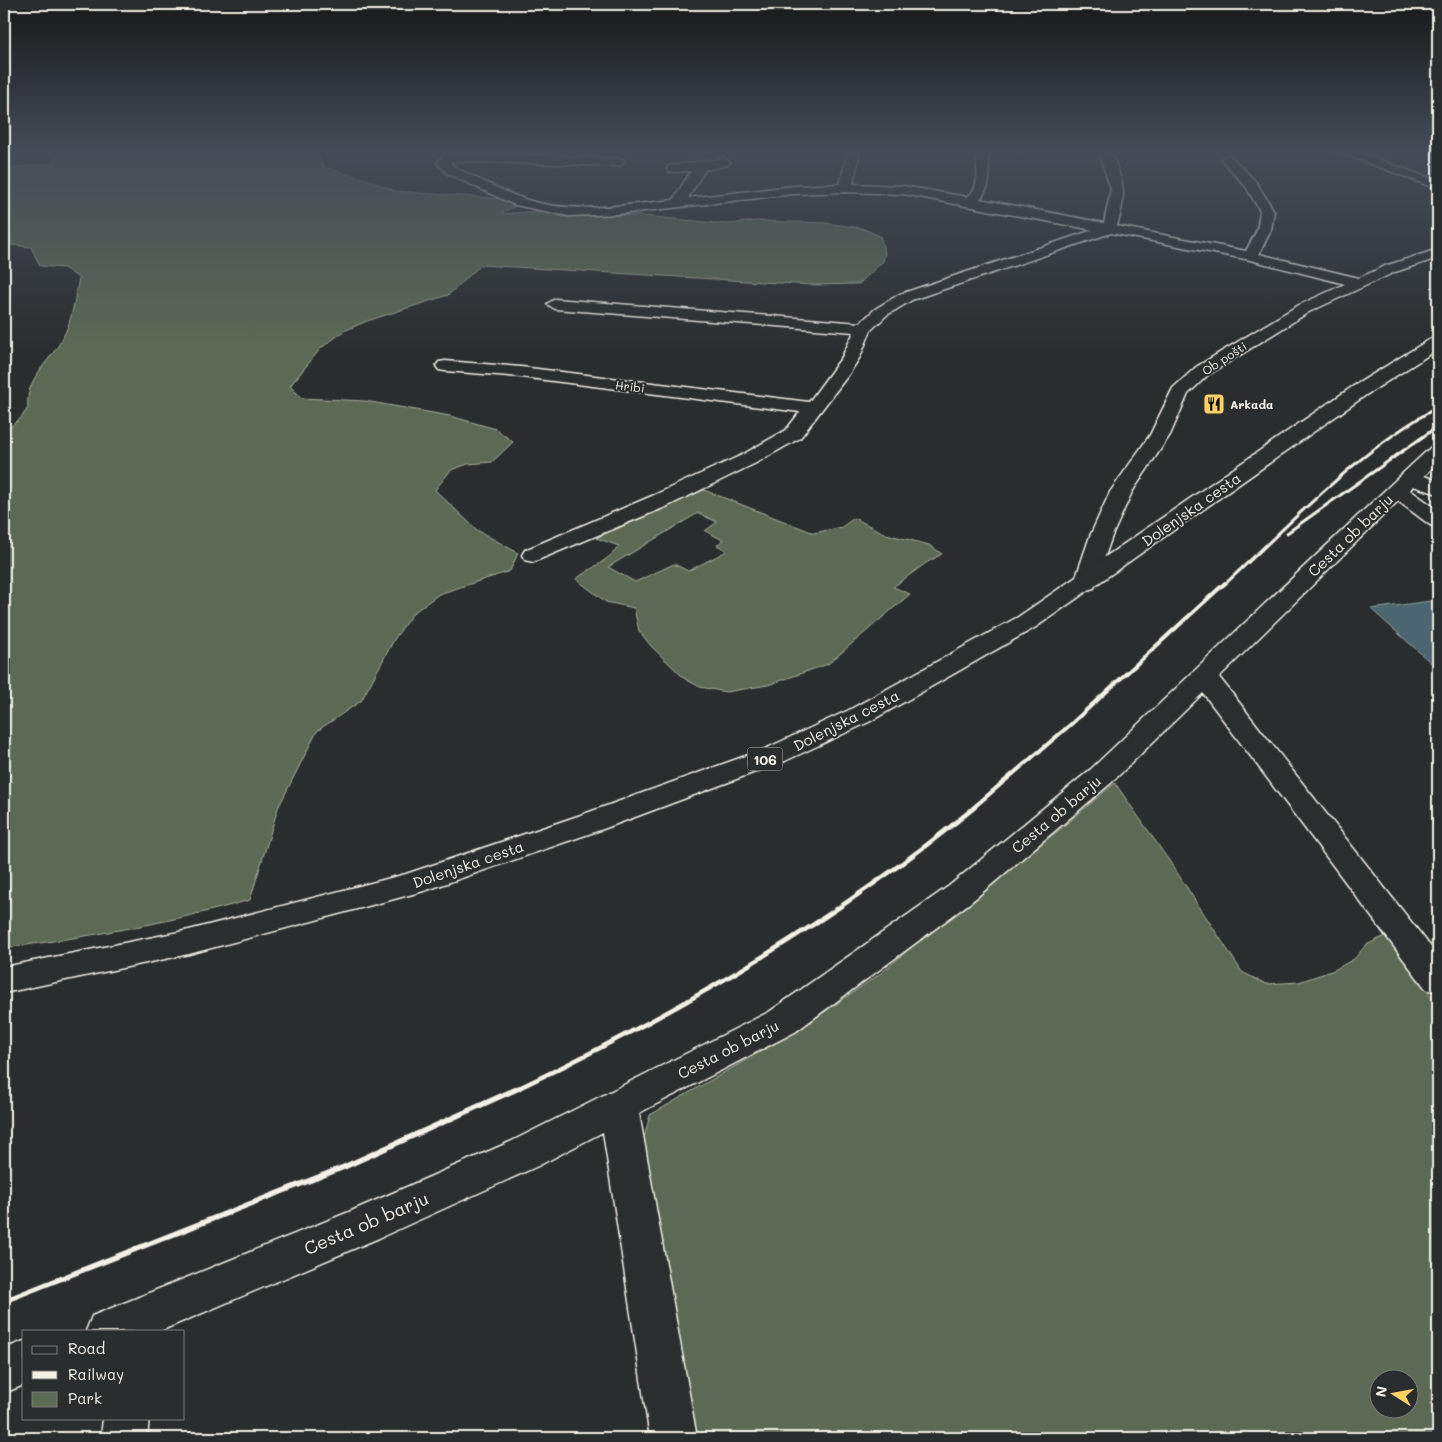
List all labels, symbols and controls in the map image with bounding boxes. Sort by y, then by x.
street label: Ob pošti [1199,338,1249,378]
street label: Hribi [614,376,646,396]
restaurant icon: Arkada [1202,392,1226,416]
place label: Arkada [1230,396,1273,412]
street label: Dolenjska cesta [1138,467,1244,551]
street label: Cesta ob barju [1303,489,1397,581]
street label: Dolenjska cesta [790,685,902,755]
road number: 106 [748,748,782,771]
street label: Cesta ob barju [1007,771,1105,857]
street label: Dolenjska cesta [410,836,526,892]
street label: Cesta ob barju [674,1015,782,1083]
street label: Cesta ob barju [300,1186,432,1260]
legend [22,1330,185,1420]
text: Road [68,1338,105,1358]
text: Railway [68,1364,124,1384]
north arrow [1370,1370,1420,1420]
text: N [1370,1384,1391,1398]
text: Park [68,1388,102,1408]

